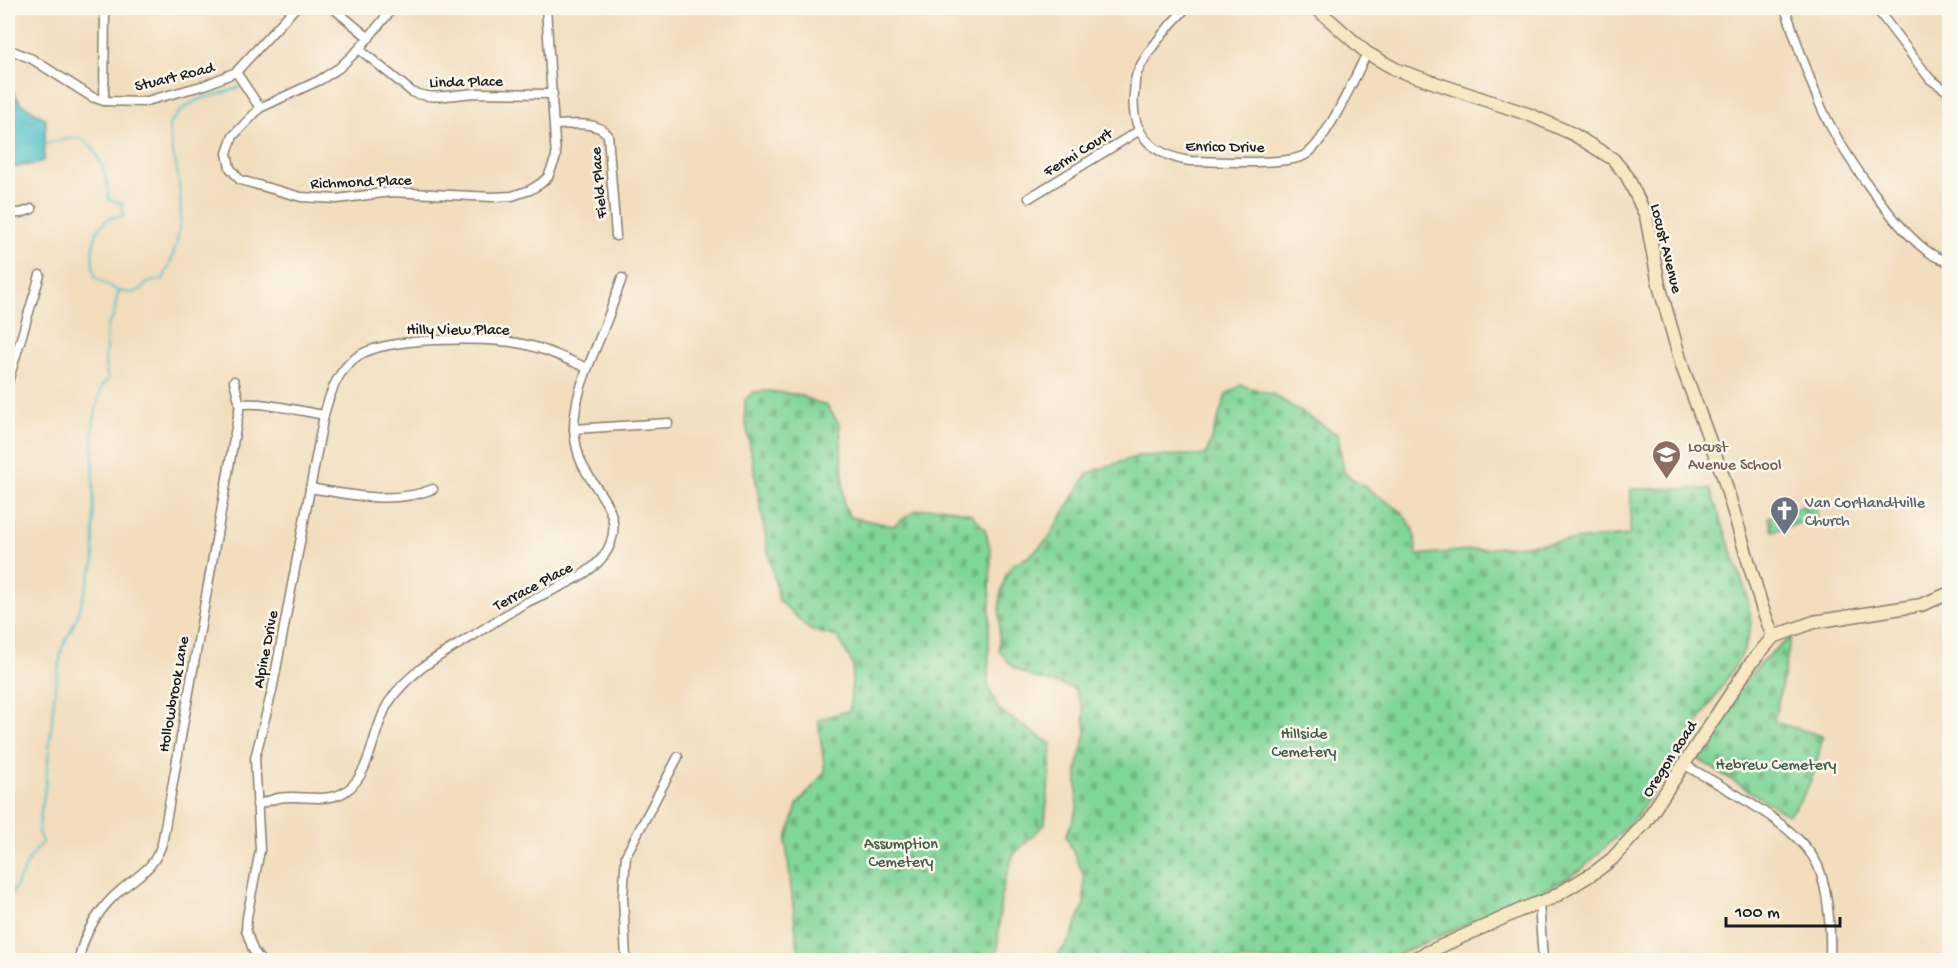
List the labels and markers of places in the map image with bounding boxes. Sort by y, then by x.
school or university icon: Locust Avenue School [1651,438,1683,480]
place label: Locust Avenue School [1688,439,1782,476]
church icon: Van Cortlandtville Church [1768,494,1800,536]
place label: Van Cortlandtville Church [1804,495,1926,532]

